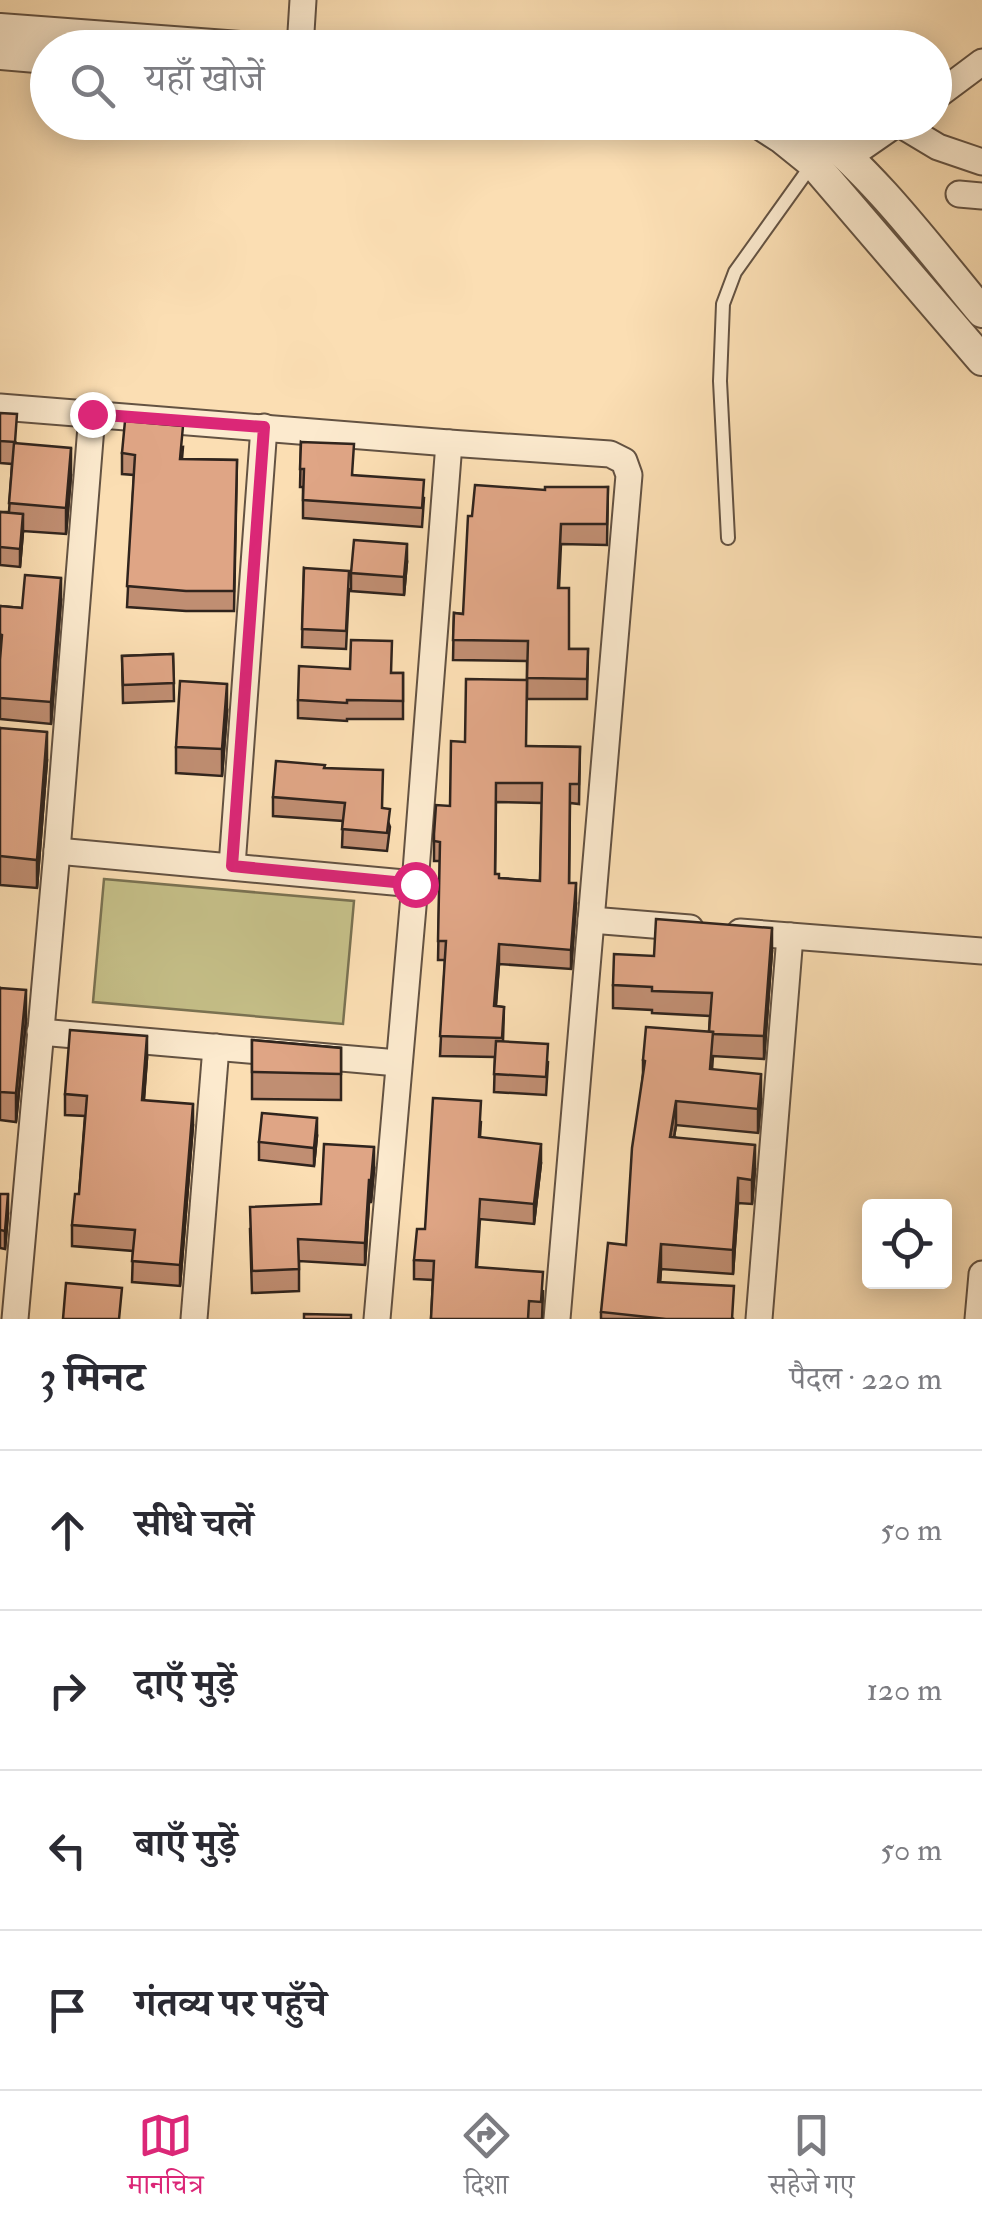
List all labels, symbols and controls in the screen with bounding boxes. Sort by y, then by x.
search box [30,30,952,140]
text: यहाँ खोजें [145,55,264,103]
icon: search [65,58,120,113]
route end [70,392,116,438]
route start [393,862,439,908]
map controls [862,1199,952,1289]
button: locate [862,1199,952,1289]
text: 3 मिनट [40,1352,145,1404]
text: पैदल · 220 m [790,1359,942,1399]
text: सीधे चलें [135,1500,253,1548]
icon: ahead [40,1503,95,1558]
text: 50 m [880,1510,942,1550]
text: दाएँ मुड़ें [135,1660,236,1708]
icon: right [40,1663,95,1718]
text: 120 m [866,1670,942,1710]
text: बाएँ मुड़ें [135,1820,237,1868]
icon: left [40,1823,95,1878]
text: 50 m [880,1830,942,1870]
text: गंतव्य पर पहुँचे [135,1980,327,2028]
icon: arrive [40,1983,95,2038]
tab: मानचित्र [128,2108,204,2212]
tab: दिशा [459,2108,514,2212]
tab: सहेजे गए [769,2108,854,2212]

